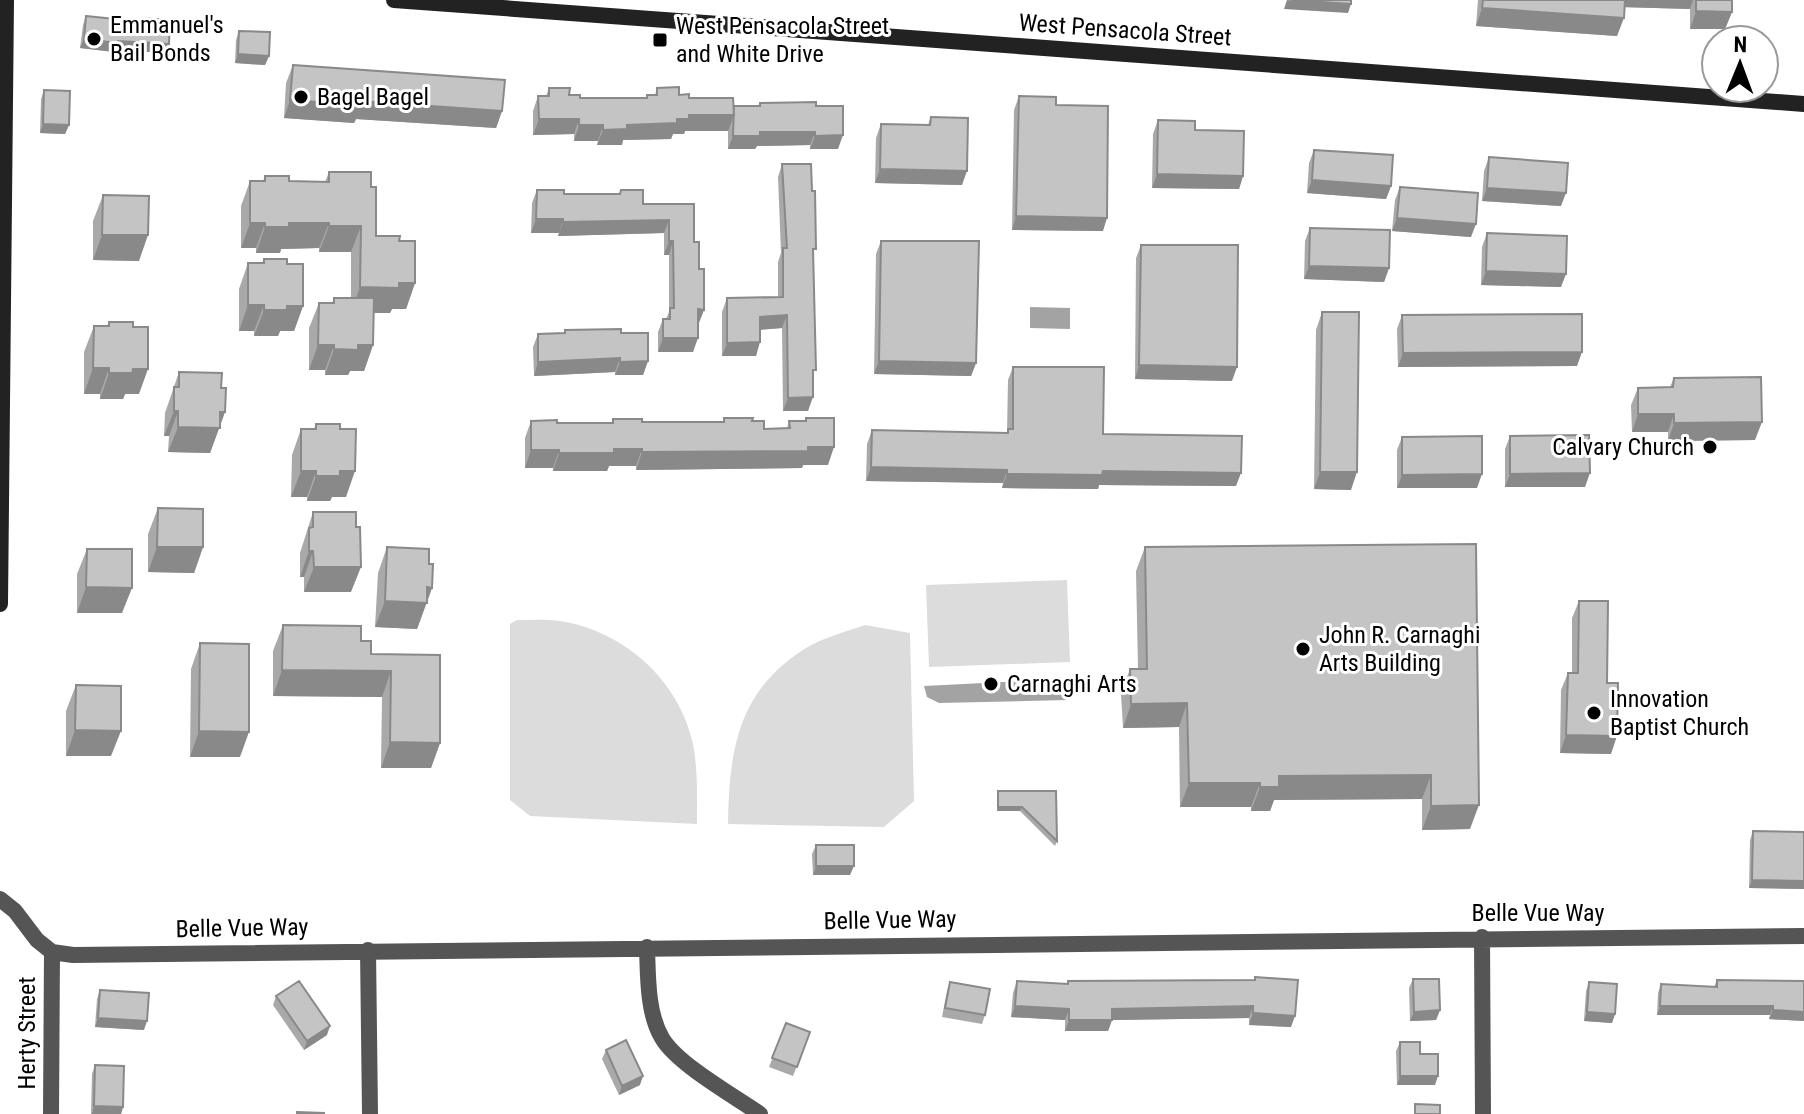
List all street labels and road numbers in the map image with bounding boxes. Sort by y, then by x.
street label: West Pensacola Street [1018,9,1232,51]
street label: Belle Vue Way [1472,899,1604,927]
street label: Belle Vue Way [823,905,957,935]
street label: Belle Vue Way [175,913,309,943]
street label: Herty Street [13,977,41,1089]

